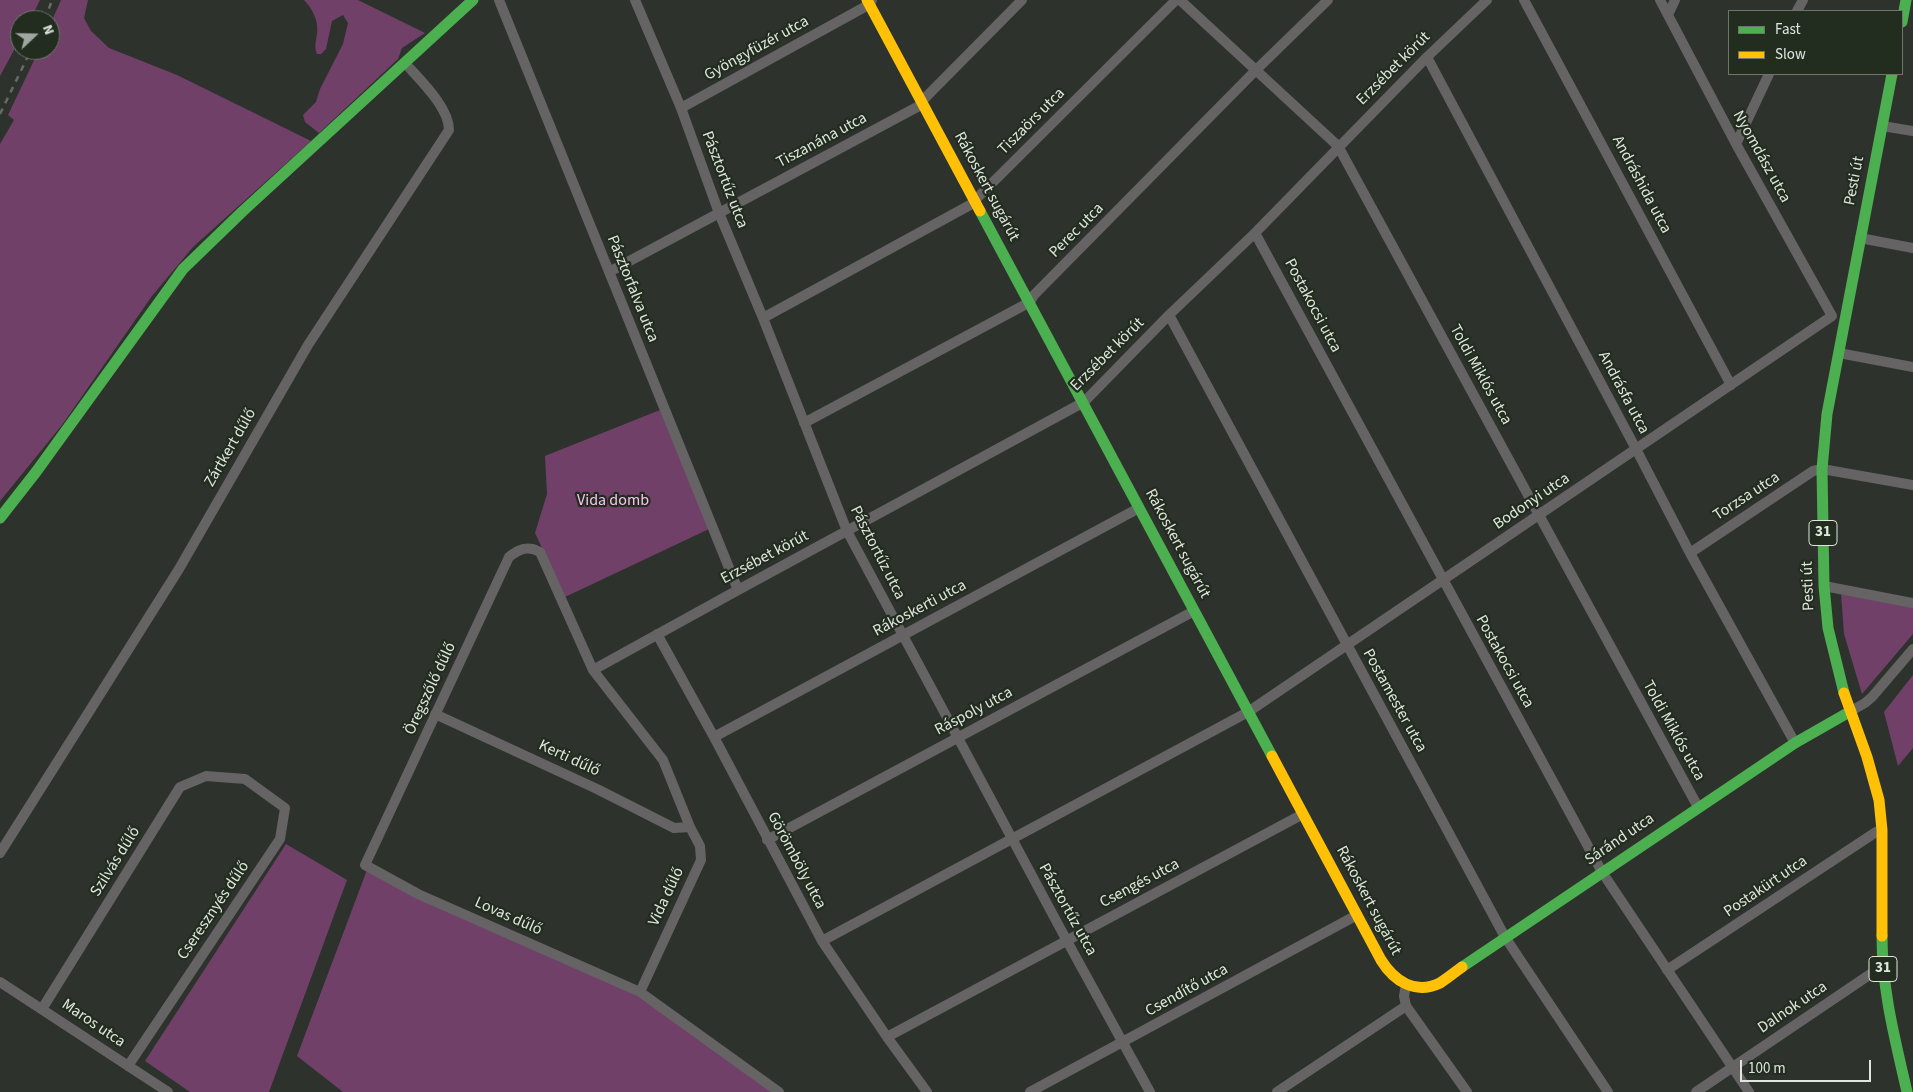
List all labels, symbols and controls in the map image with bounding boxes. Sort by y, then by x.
north arrow [10,10,60,60]
legend [1728,10,1903,75]
street label: Gyöngyfüzér utca [701,12,813,86]
text: Fast [1775,19,1801,40]
text: N [37,22,59,38]
street label: Erzsébet körút [1353,28,1435,110]
text: Slow [1775,44,1806,65]
street label: Tiszaörs utca [994,84,1070,160]
street label: Nyomdász utca [1728,108,1794,206]
street label: Tiszanána utca [774,109,870,173]
street label: Pásztortűz utca [697,129,751,231]
street label: Rákoskert sugárút [949,129,1023,245]
street label: Andráshida utca [1607,133,1675,237]
street label: Pesti út [1841,155,1869,207]
street label: Perec utca [1046,200,1108,262]
street label: Pásztorfalva utca [602,233,662,345]
street label: Postakocsi utca [1279,256,1345,356]
street label: Erzsébet körút [1067,314,1149,396]
street label: Toldi Miklós utca [1445,322,1515,428]
street label: Andrásfa utca [1593,348,1653,438]
street label: Zártkert dűlő [201,405,261,491]
street label: Torzsa utca [1710,468,1784,526]
street label: Bodonyi utca [1490,469,1574,535]
street label: Rákoskert sugárút [1140,486,1214,602]
park label: Vida domb [577,491,649,511]
street label: Pásztortűz utca [845,503,909,603]
road number: 31 [1809,520,1837,546]
street label: Erzsébet körút [718,527,812,589]
street label: Pesti út [1799,561,1819,611]
street label: Rákoskerti utca [870,576,970,642]
street label: Postakocsi utca [1471,612,1537,712]
street label: Öregszőlő dűlő [401,640,461,738]
street label: Postamester utca [1358,646,1430,756]
street label: Toldi Miklós utca [1638,678,1708,784]
street label: Ráspoly utca [932,684,1016,740]
street label: Kerti dűlő [535,736,603,782]
street label: Görömböly utca [762,809,830,913]
street label: Sáránd utca [1582,810,1658,870]
street label: Szilvás dűlő [87,823,145,901]
street label: Rákoskert sugárút [1331,843,1405,959]
street label: Postakürt utca [1721,852,1811,922]
street label: Csengés utca [1097,855,1183,913]
street label: Cseresznyés dűlő [174,858,254,964]
street label: Pásztortűz utca [1034,860,1100,960]
street label: Vida dűlő [645,865,689,929]
street label: Lovas dűlő [471,894,545,940]
road number: 31 [1869,956,1897,982]
street label: Csendítő utca [1142,960,1232,1022]
street label: Dalnok utca [1755,978,1831,1038]
street label: Maros utca [57,996,129,1052]
scale bar [1743,1050,1874,1082]
text: 100 m [1748,1058,1786,1079]

